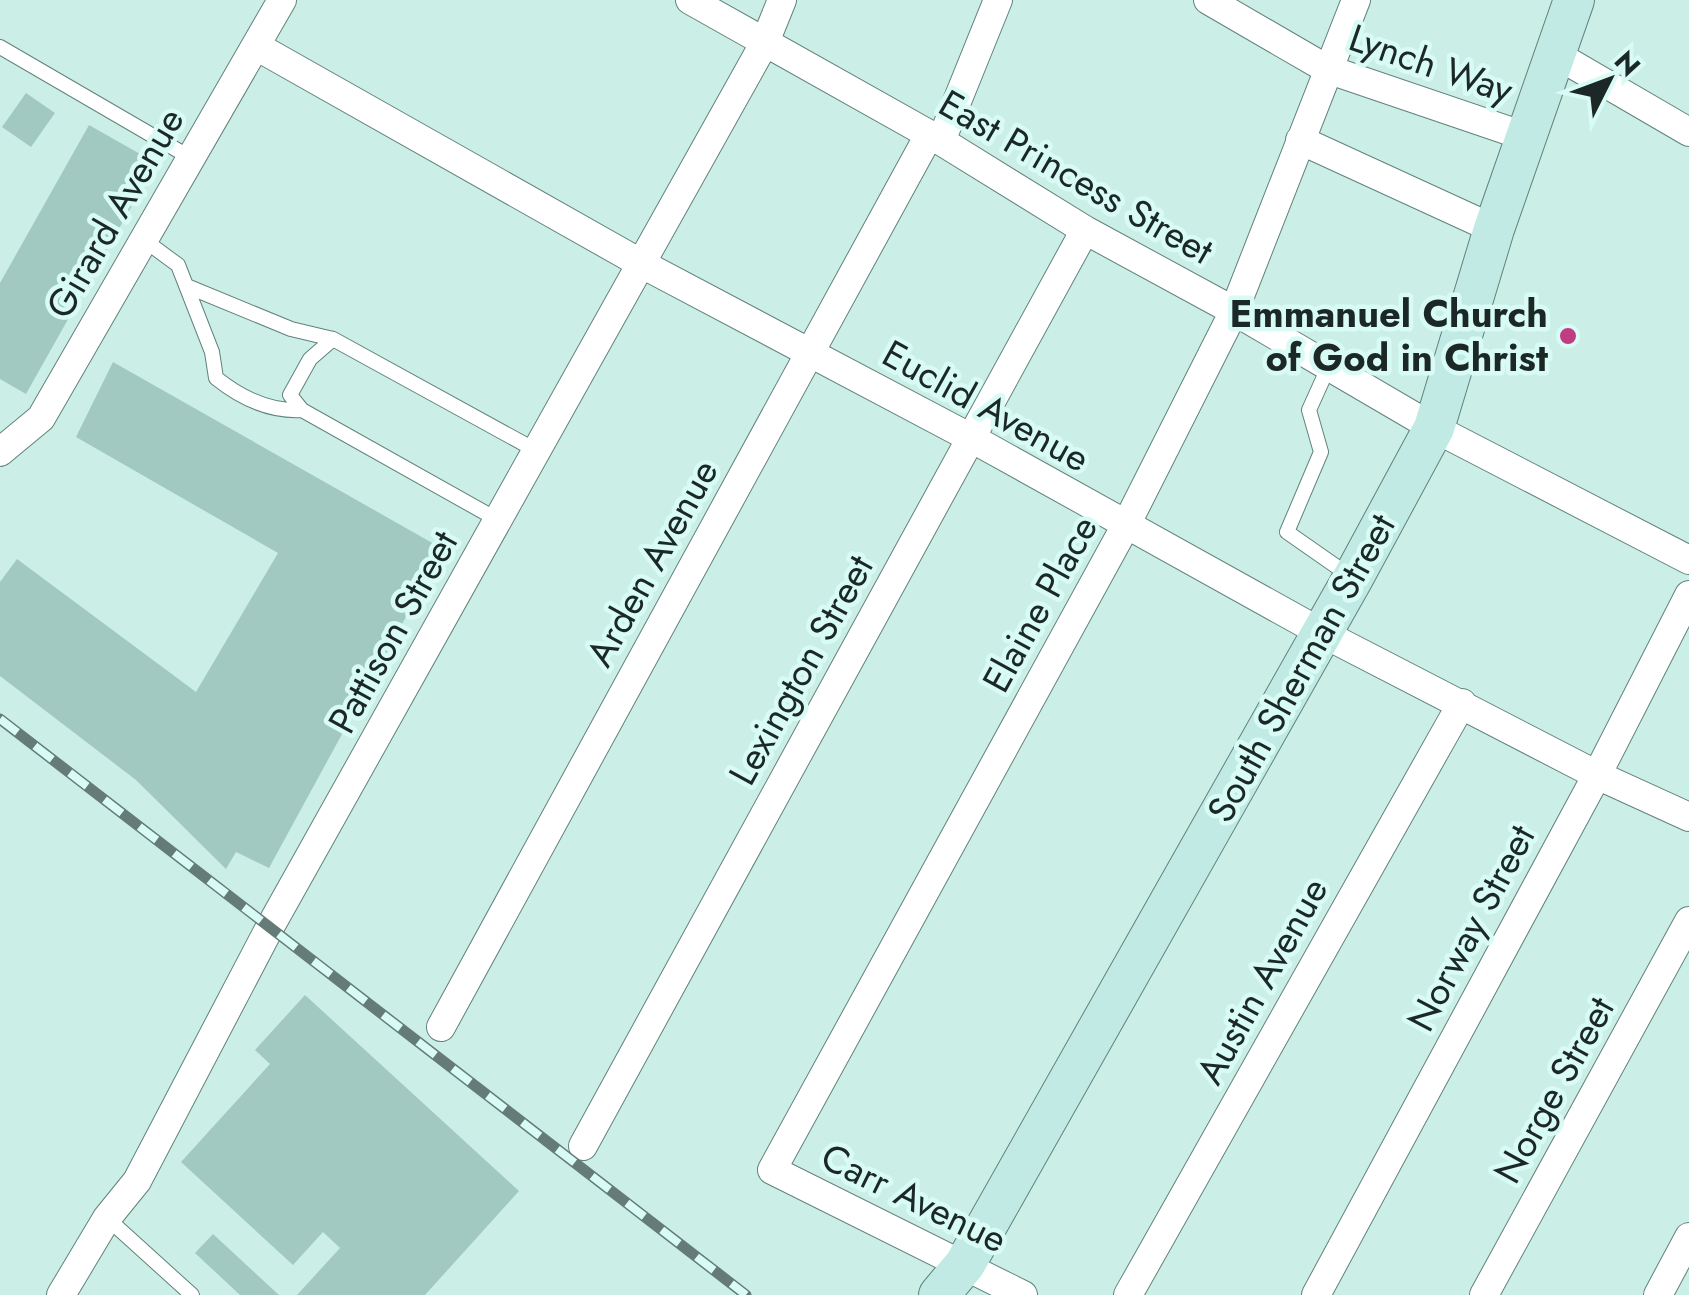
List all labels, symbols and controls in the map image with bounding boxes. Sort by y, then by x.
street label: Lynch Way [1342,10,1521,117]
north arrow [1559,30,1659,130]
text: N [1605,42,1650,86]
street label: East Princess Street [929,76,1224,277]
street label: Girard Avenue [32,97,197,328]
place label: Emmanuel Church of God in Christ [1230,286,1548,385]
marker: Emmanuel Church of God in Christ [1557,325,1579,347]
street label: Euclid Avenue [873,326,1100,485]
street label: Arden Avenue [572,449,731,676]
street label: South Sherman Street [1193,503,1408,832]
street label: Elaine Place [968,505,1111,702]
street label: Pattison Street [314,520,471,743]
street label: Lexington Street [715,545,887,795]
street label: Norway Street [1393,815,1548,1041]
street label: Austin Avenue [1182,868,1341,1094]
street label: Norge Street [1480,986,1628,1193]
street label: Carr Avenue [812,1129,1016,1266]

